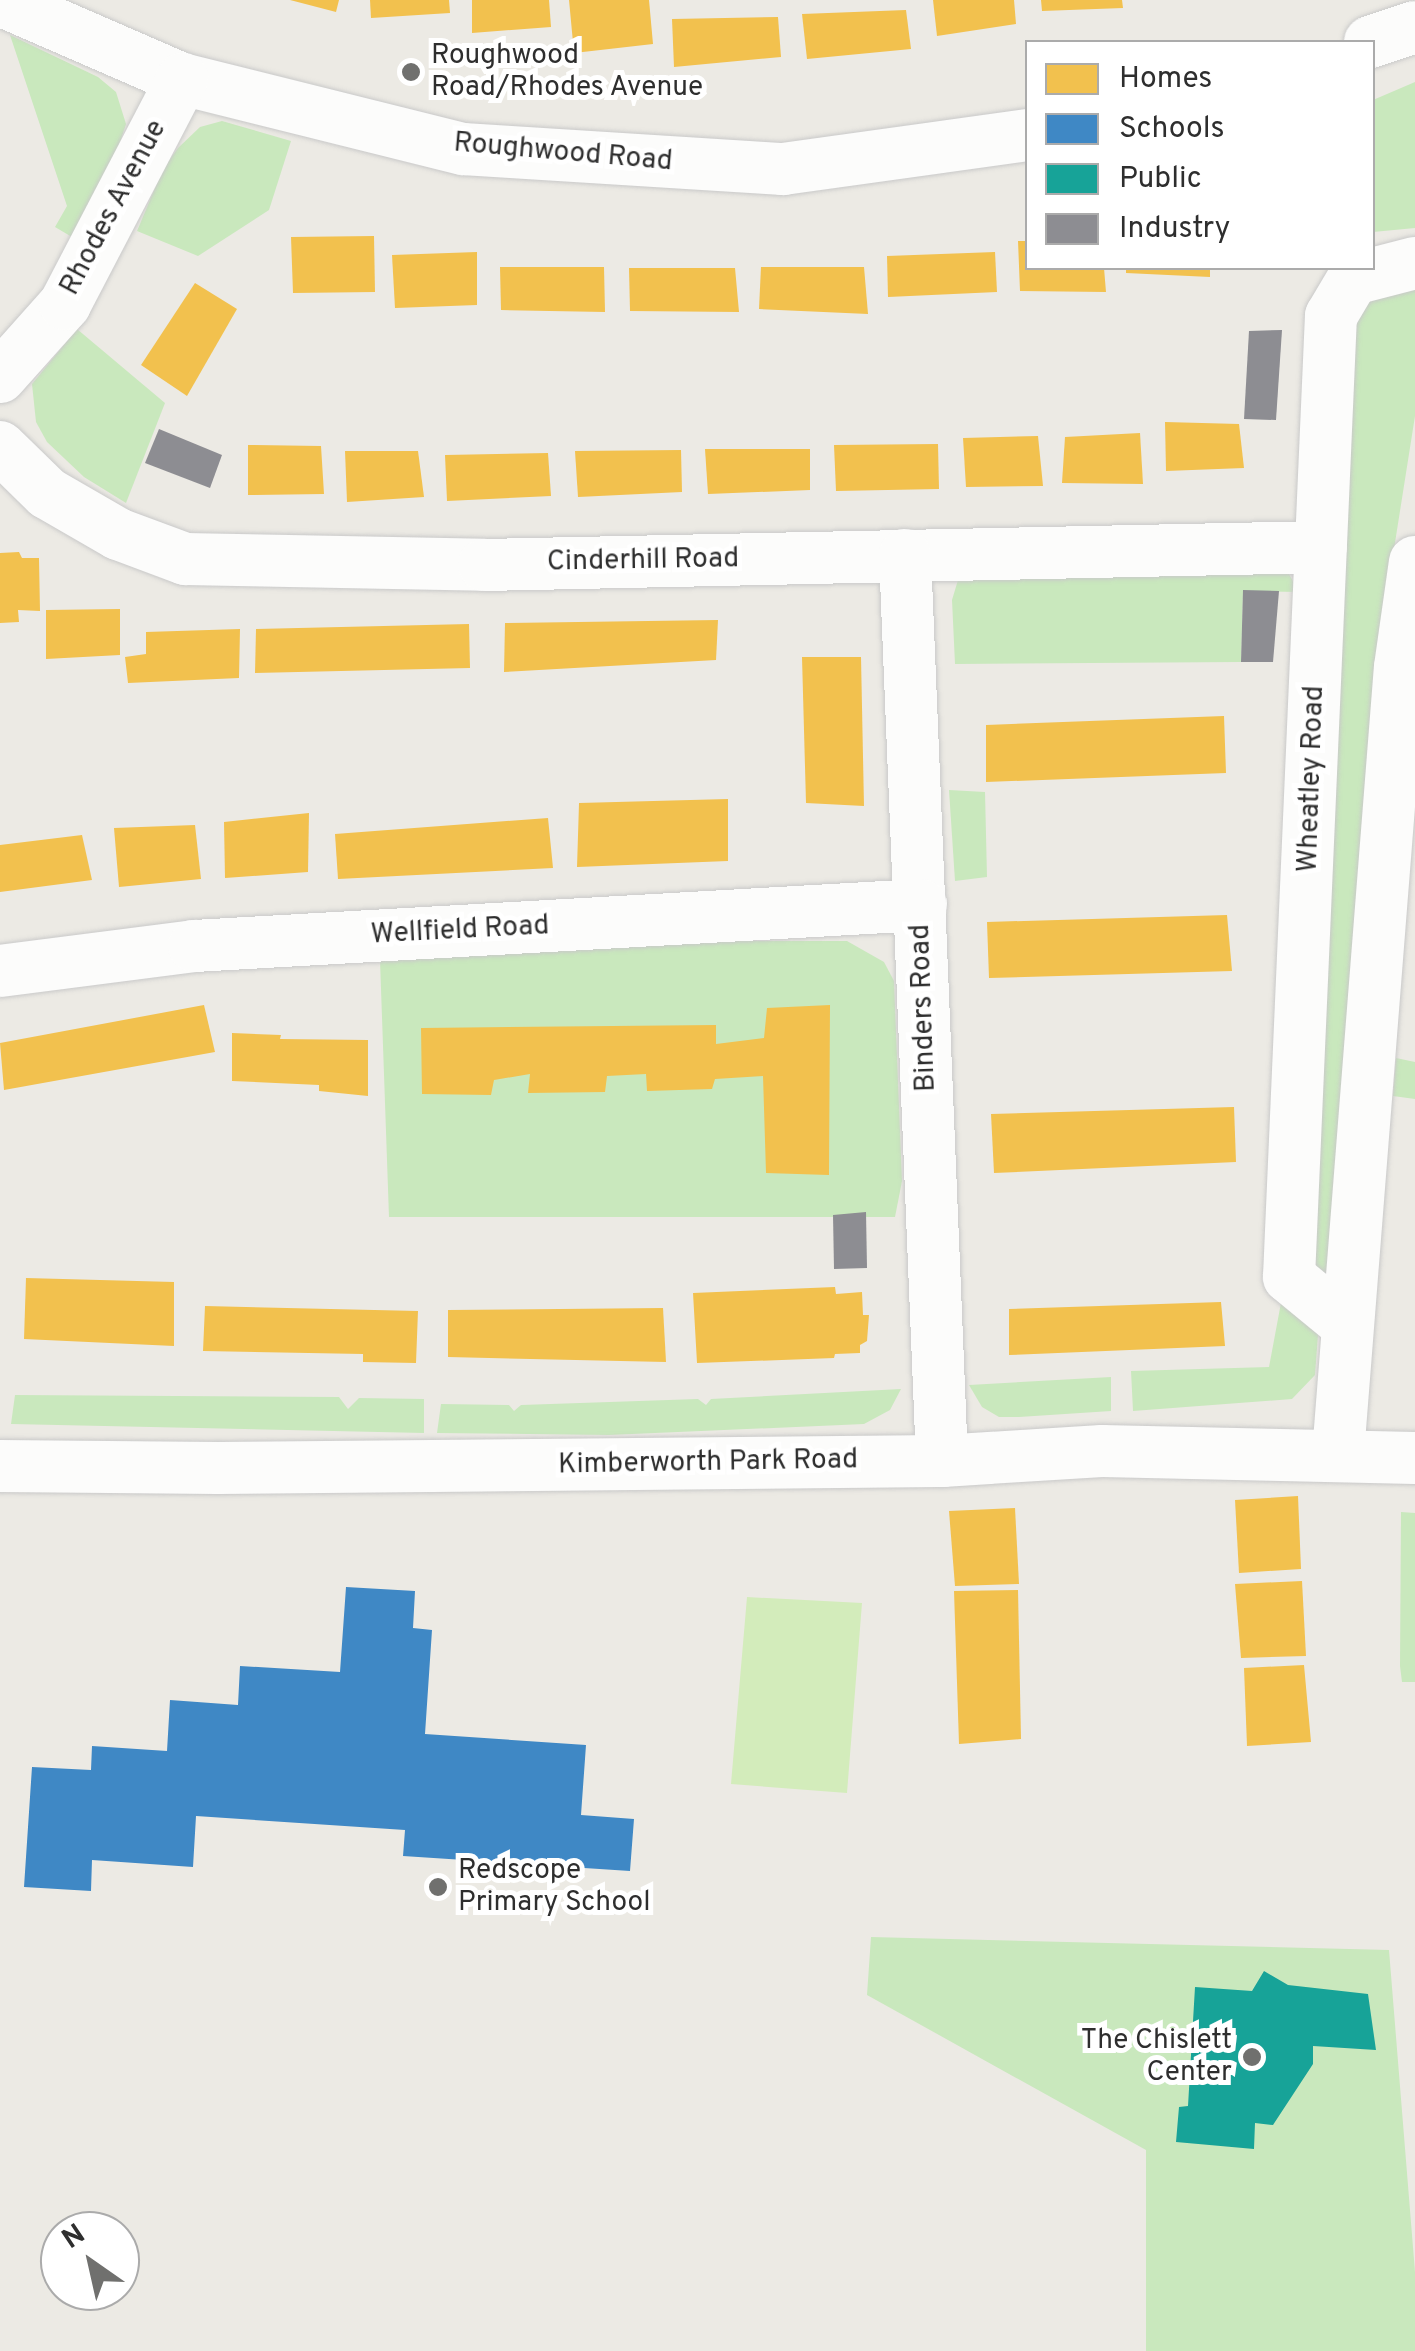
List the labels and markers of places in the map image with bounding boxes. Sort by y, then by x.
place label: Roughwood Road/Rhodes Avenue [431,39,704,105]
marker: Roughwood Road/Rhodes Avenue [400,61,422,83]
place label: Redscope Primary School [458,1854,650,1920]
marker: Redscope Primary School [427,1876,449,1898]
place label: The Chislett Center [1081,2024,1232,2090]
marker: The Chislett Center [1241,2046,1263,2068]

